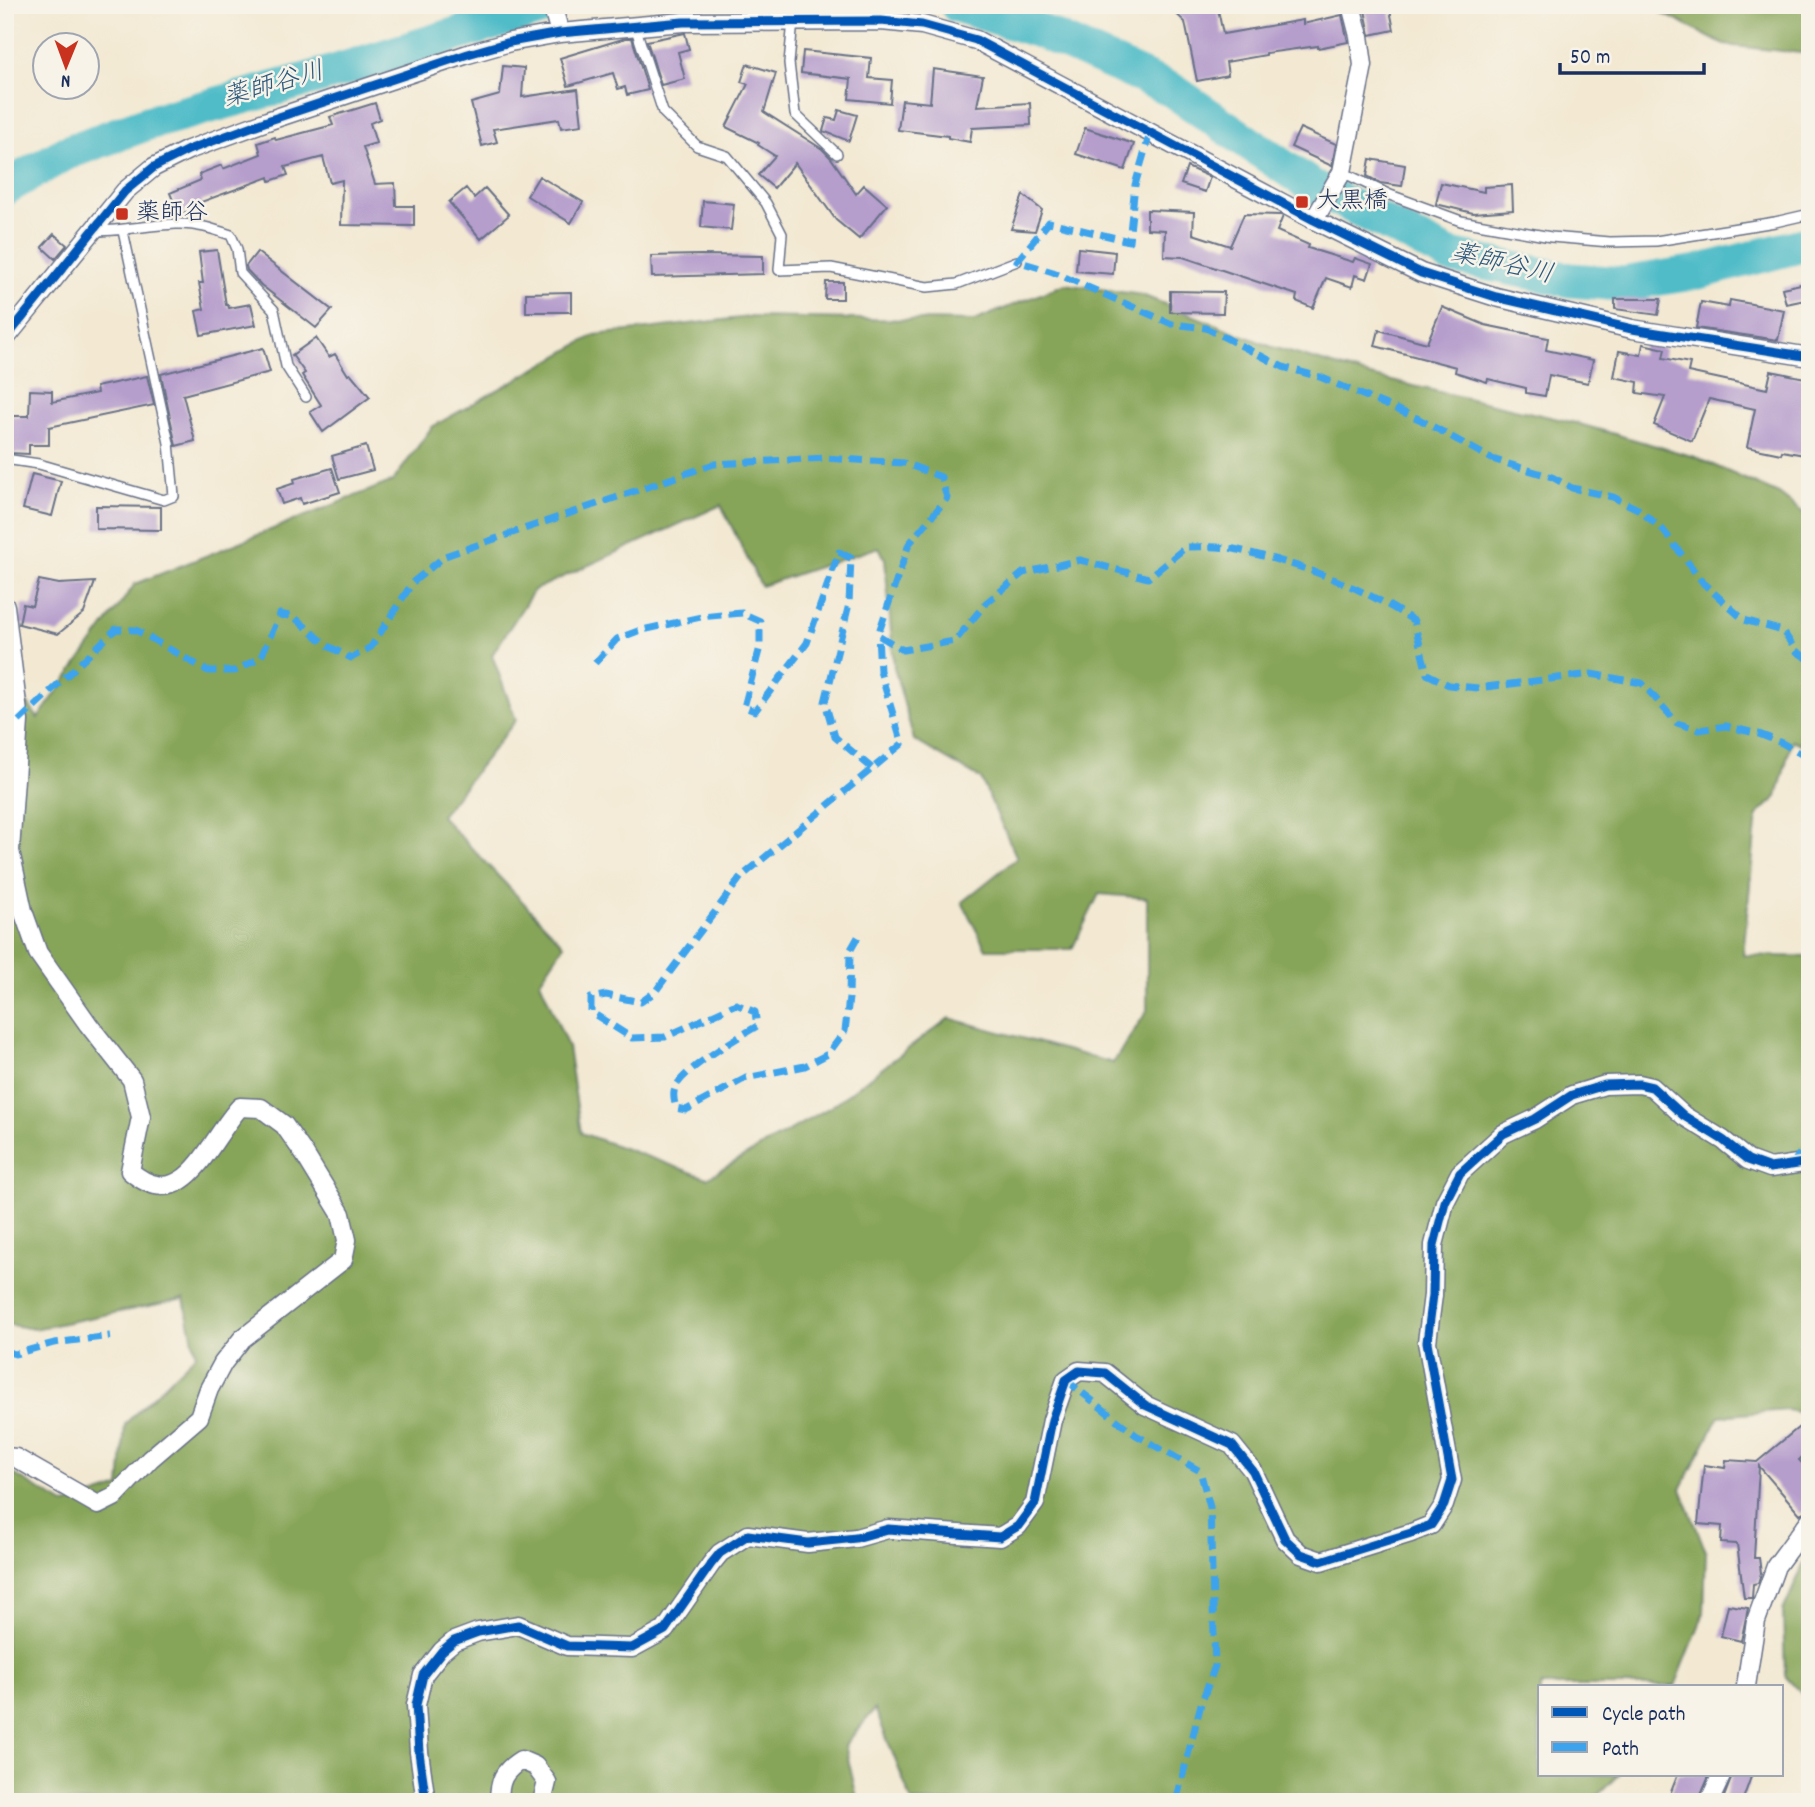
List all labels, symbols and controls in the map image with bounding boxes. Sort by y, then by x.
north arrow [32,32,102,102]
scale bar [1560,32,1703,76]
text: 50 m [1570,44,1610,74]
water label: 薬師谷川 [219,54,329,118]
text: N [61,66,71,93]
place label: 大黒橋 [1316,185,1388,219]
marker: 大黒橋 [1294,194,1310,210]
place label: 薬師谷 [136,197,208,231]
marker: 薬師谷 [114,206,130,222]
water label: 薬師谷川 [1447,235,1557,295]
legend [1538,1685,1784,1776]
text: Cycle path [1602,1701,1685,1731]
text: Path [1602,1736,1639,1766]

